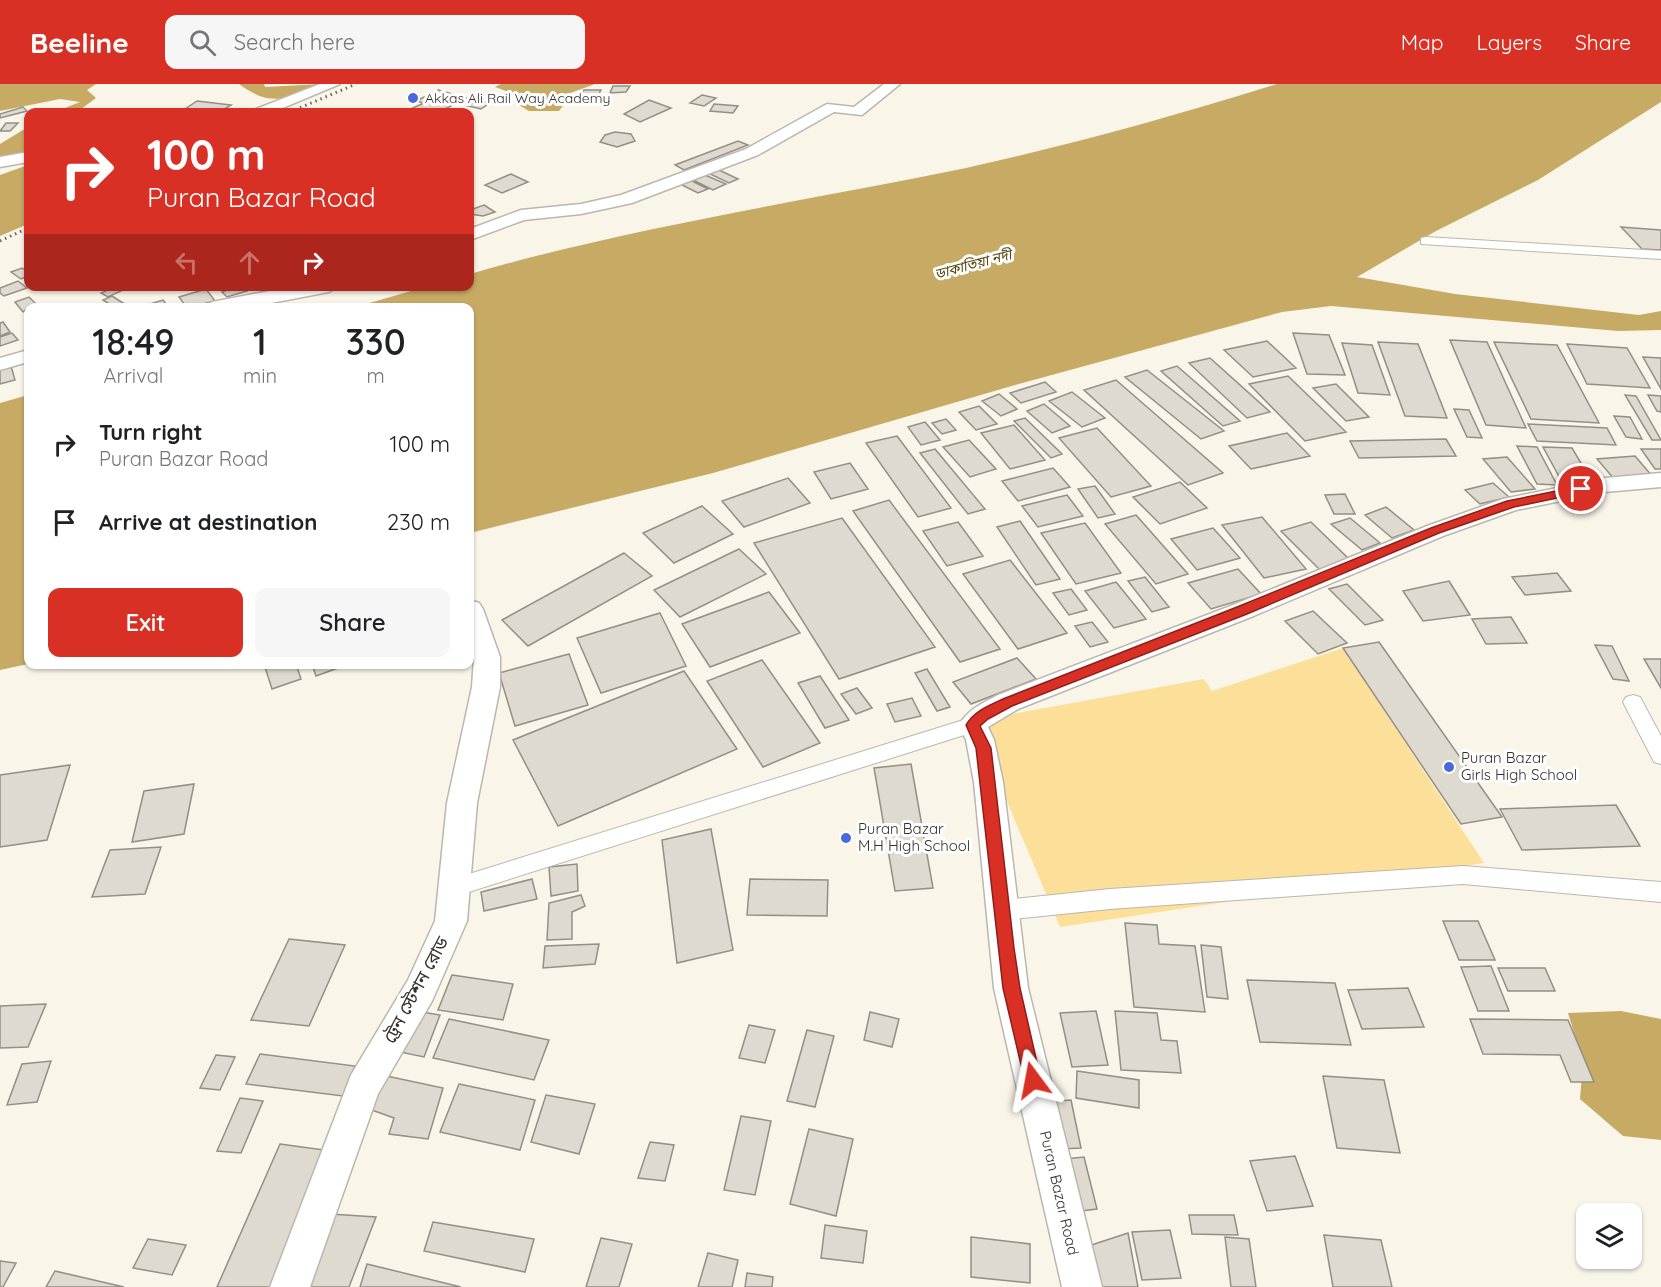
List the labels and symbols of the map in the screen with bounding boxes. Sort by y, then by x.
place label: Akkas Ali Rail Way Academy [425,89,610,107]
marker: Akkas Ali Rail Way Academy [406,91,420,105]
water label: ডাকাতিয়া নদী [933,244,1016,283]
pin [1555,463,1606,514]
place label: Puran Bazar Girls High School [1461,748,1577,784]
marker: Puran Bazar Girls High School [1442,760,1456,774]
place label: Puran Bazar M.H High School [858,819,970,855]
marker: Puran Bazar M.H High School [839,831,853,845]
street label: ট্রেন স্টেশন রোড [378,932,453,1047]
position arrow [1001,1048,1065,1112]
street label: Puran Bazar Road [1036,1129,1083,1257]

